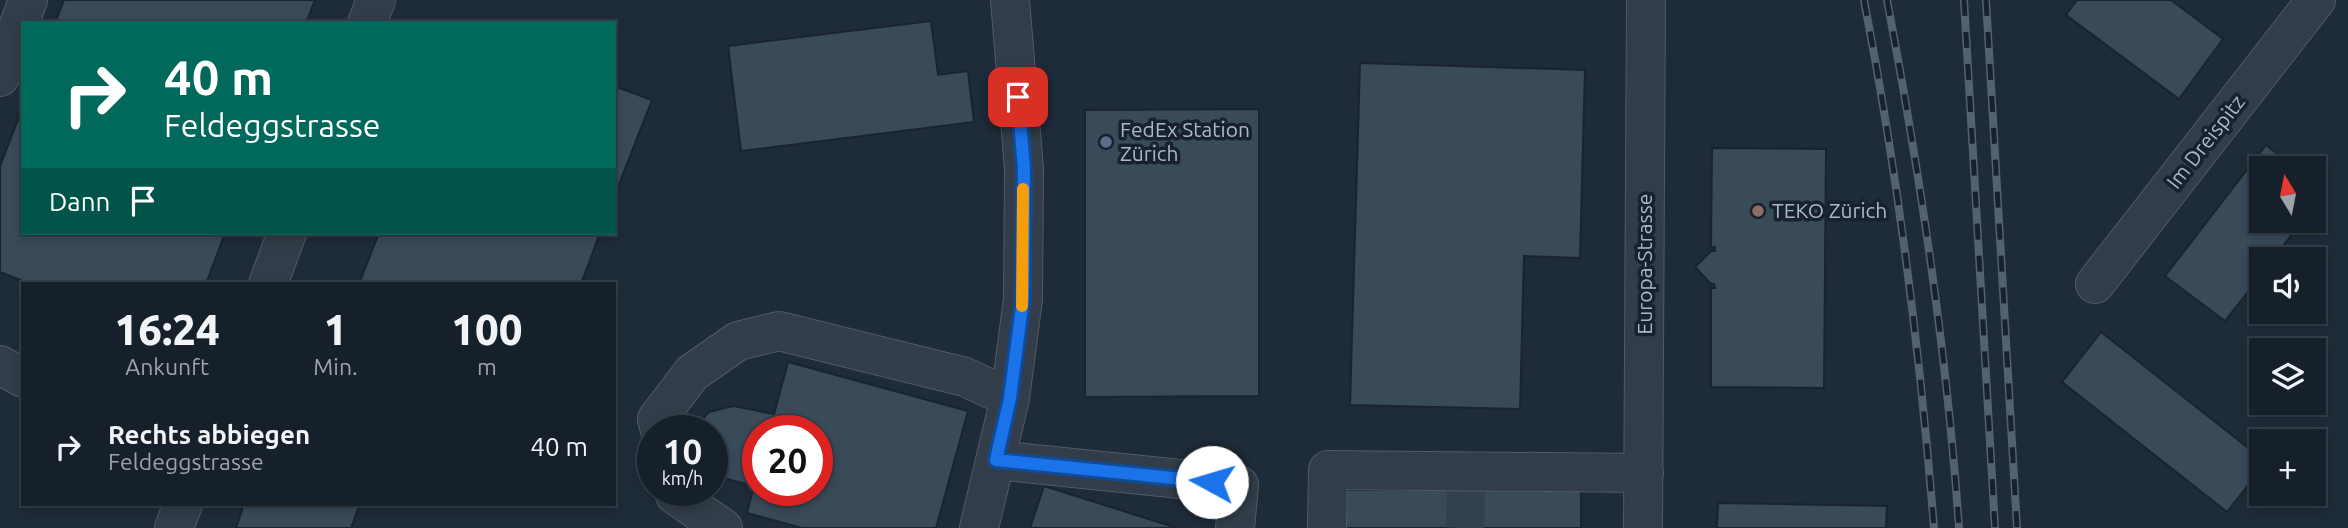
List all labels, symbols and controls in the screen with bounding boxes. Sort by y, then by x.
icon: right [49,49,140,140]
text: 40 m [164,49,273,104]
pin [988,67,1048,127]
icon: arrive [999,78,1037,116]
street label: Im Dreispitz [2161,90,2249,193]
text: Feldeggstrasse [164,107,380,143]
place label: FedEx Station Zürich [1120,117,1250,165]
marker: FedEx Station Zürich [1098,134,1114,150]
north arrow [2249,156,2326,233]
map controls [2249,156,2326,506]
icon: arrive [124,182,162,220]
text: Dann [49,187,110,216]
street label: Europa-Strasse [1632,194,1656,334]
place label: TEKO Zürich [1772,198,1887,222]
marker: TEKO Zürich [1750,203,1766,219]
button: sound [2249,247,2326,324]
text: 16:24 [115,306,220,353]
text: 1 [324,306,347,353]
text: 100 [451,306,522,353]
button: layers [2249,338,2326,415]
text: Ankunft [125,354,209,379]
text: Min. [313,354,358,379]
text: m [477,354,497,379]
speed limit sign: 20 [742,415,833,506]
text: Rechts abbiegen [108,420,310,449]
icon: right [49,428,87,466]
button: + [2249,429,2326,506]
text: 10 [663,431,702,471]
text: 40 m [530,432,588,461]
position arrow [1175,445,1249,519]
text: Feldeggstrasse [108,449,264,474]
text: km/h [662,468,703,488]

